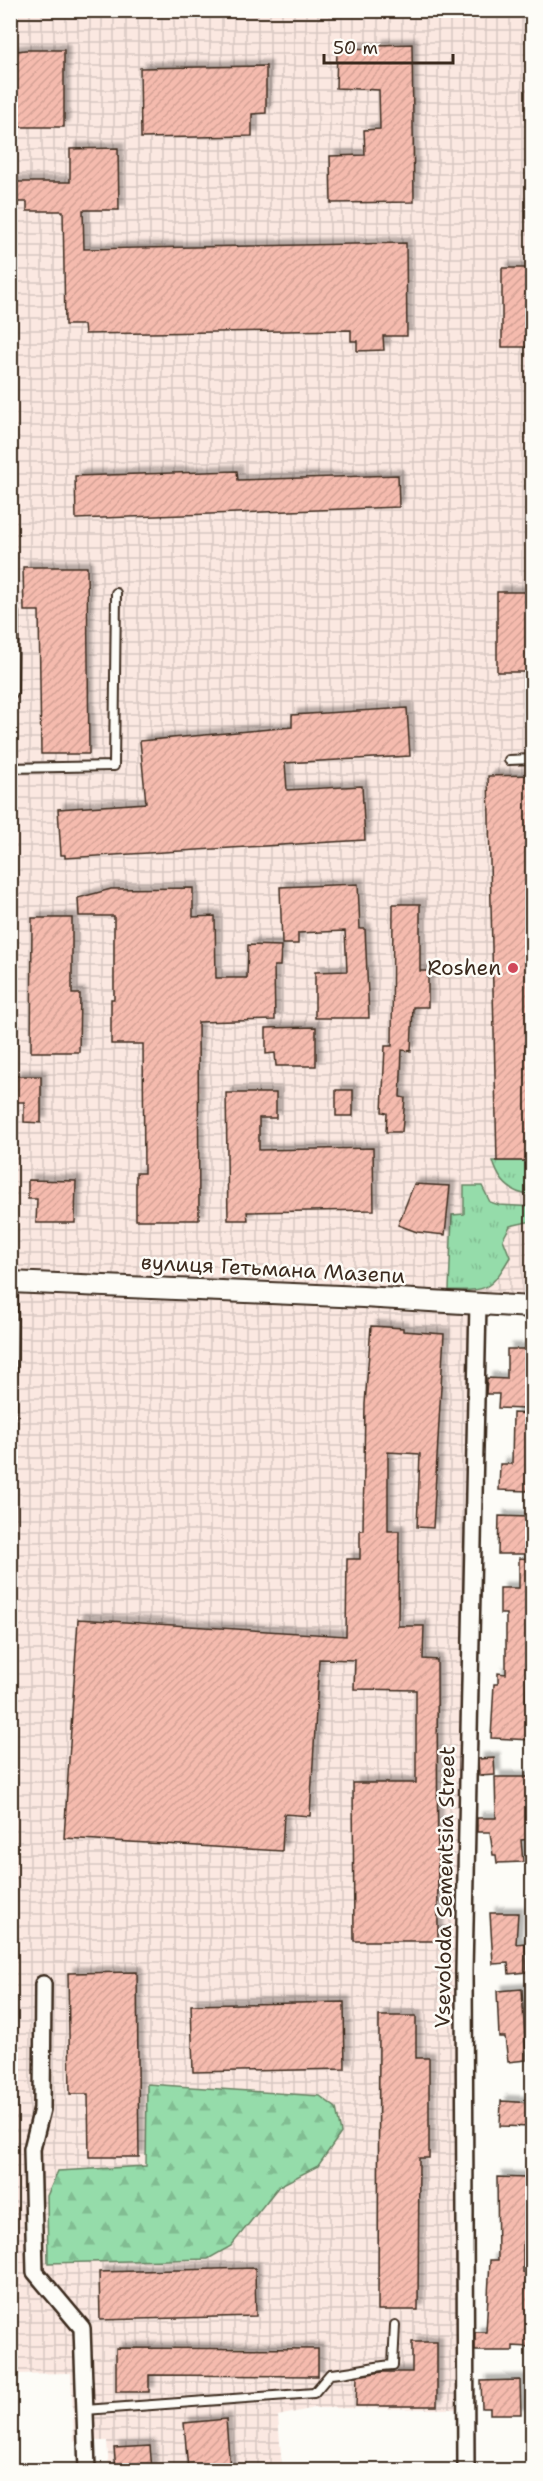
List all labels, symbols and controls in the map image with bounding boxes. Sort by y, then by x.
scale bar [324,27,453,65]
text: 50 m [333,36,378,60]
place label: Roshen [427,954,501,982]
marker: Roshen [506,961,520,975]
street label: вулиця Гетьмана Мазепи [140,1248,406,1290]
street label: Vsevoloda Sementsia Street [429,1746,461,2028]

